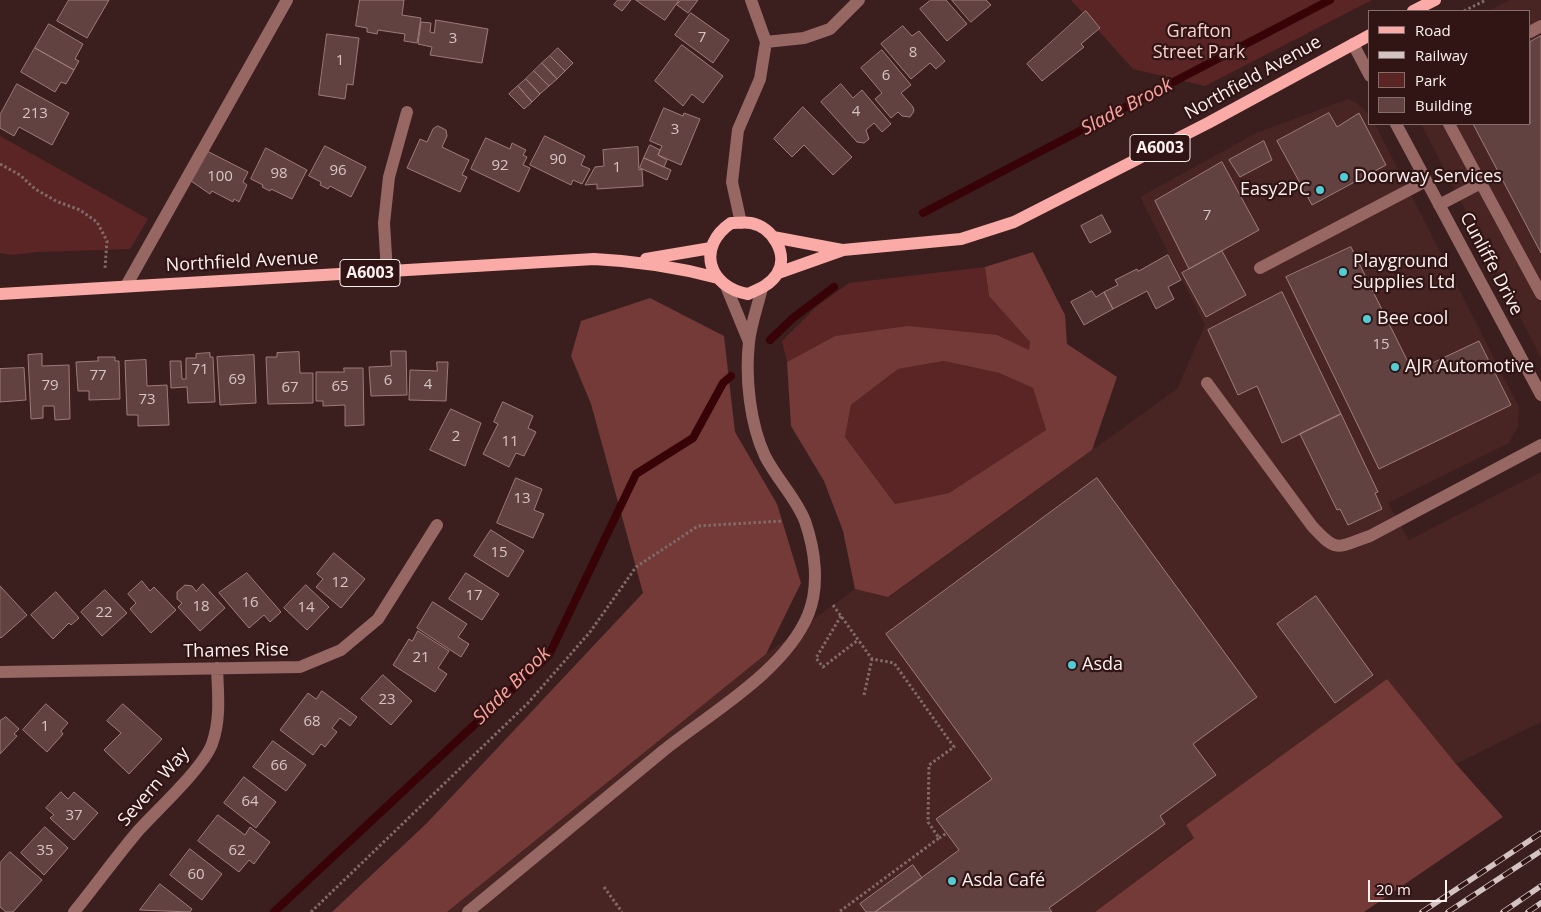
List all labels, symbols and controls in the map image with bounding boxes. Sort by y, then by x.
legend [1368,10,1531,125]
text: Road [1415,20,1451,40]
park label: Grafton Street Park [1153,21,1245,64]
house number: 7 [698,29,706,47]
house number: 3 [449,30,457,48]
street label: Northfield Avenue [1181,32,1325,124]
house number: 8 [909,44,917,62]
text: Railway [1415,45,1468,65]
house number: 1 [336,52,344,70]
house number: 6 [882,67,890,85]
text: Park [1415,70,1446,90]
water label: Slade Brook [1077,73,1177,141]
text: Building [1415,95,1472,115]
house number: 4 [852,103,860,121]
house number: 213 [22,105,48,123]
house number: 3 [671,121,679,139]
road number: A6003 [1130,134,1190,162]
house number: 90 [549,151,567,169]
house number: 92 [491,157,509,175]
house number: 1 [613,159,621,177]
house number: 96 [329,162,347,180]
house number: 98 [270,165,288,183]
place label: Doorway Services [1354,166,1502,188]
house number: 100 [207,168,233,186]
marker: Doorway Services [1338,171,1350,183]
place label: Easy2PC [1240,179,1310,201]
marker: Easy2PC [1314,184,1326,196]
house number: 7 [1203,207,1211,225]
street label: Cunliffe Drive [1455,209,1527,319]
street label: Northfield Avenue [165,247,319,277]
place label: Playground Supplies Ltd [1353,251,1455,294]
road number: A6003 [340,260,400,286]
marker: Playground Supplies Ltd [1337,266,1349,278]
place label: Bee cool [1377,308,1448,330]
marker: Bee cool [1361,313,1373,325]
house number: 15 [1372,336,1390,354]
place label: AJR Automotive [1405,356,1534,378]
house number: 71 [191,361,209,379]
marker: AJR Automotive [1389,361,1401,373]
house number: 77 [89,367,107,385]
house number: 69 [228,371,246,389]
house number: 6 [384,372,392,390]
house number: 4 [424,376,432,394]
house number: 79 [41,377,59,395]
house number: 65 [331,378,349,396]
house number: 67 [281,379,299,397]
house number: 73 [138,391,156,409]
house number: 2 [452,428,460,446]
house number: 11 [501,433,519,451]
house number: 13 [513,490,531,508]
house number: 15 [490,544,508,562]
house number: 12 [331,574,349,592]
house number: 17 [465,587,483,605]
house number: 16 [241,594,259,612]
house number: 18 [192,598,210,616]
house number: 14 [297,599,315,617]
house number: 22 [95,604,113,622]
street label: Thames Rise [183,639,289,663]
water label: Slade Brook [469,643,555,729]
house number: 21 [412,649,430,667]
place label: Asda [1082,654,1123,676]
marker: Asda [1066,659,1078,671]
house number: 23 [378,691,396,709]
house number: 68 [303,713,321,731]
house number: 1 [41,718,49,736]
street label: Severn Way [114,743,194,831]
house number: 66 [270,757,288,775]
house number: 64 [241,793,259,811]
house number: 37 [65,807,83,825]
house number: 35 [36,842,54,860]
house number: 62 [228,842,246,860]
house number: 60 [187,866,205,884]
place label: Asda Café [962,870,1045,892]
scale bar [1371,870,1450,902]
marker: Asda Café [946,875,958,887]
text: 20 m [1376,879,1411,899]

